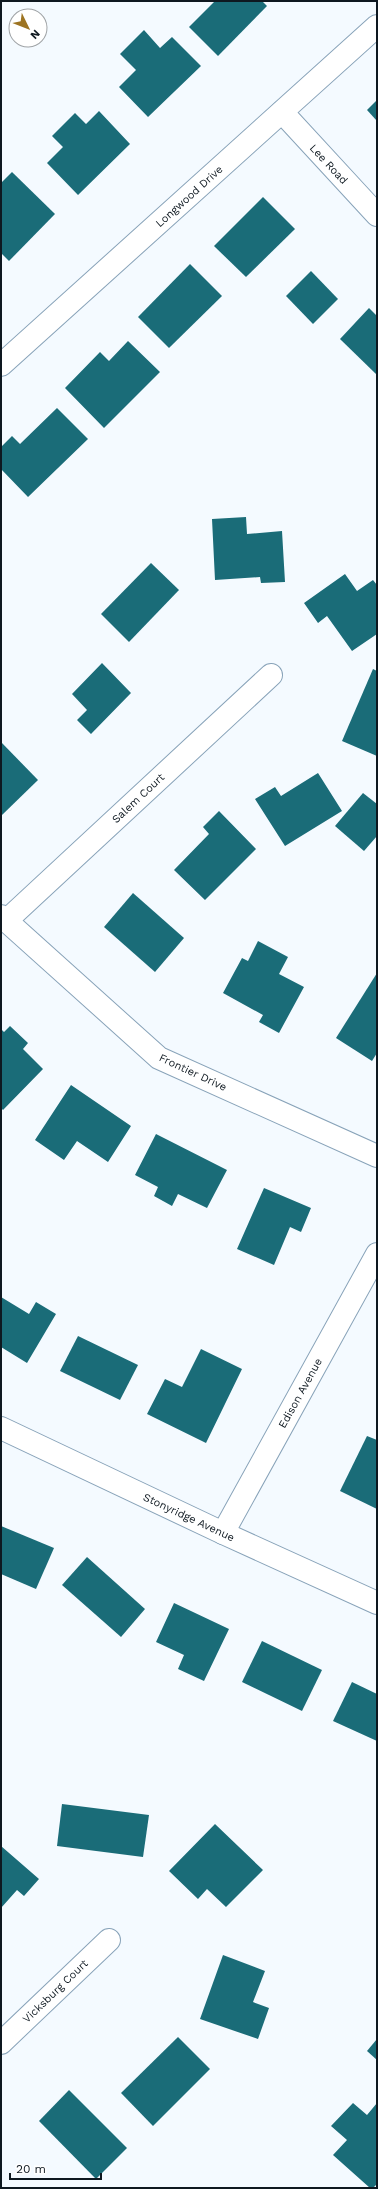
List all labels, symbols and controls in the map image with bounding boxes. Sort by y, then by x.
north arrow [8,8,48,48]
text: N [27,27,42,42]
street label: Lee Road [307,142,350,187]
street label: Longwood Drive [153,163,226,230]
street label: Salem Court [109,771,167,826]
street label: Frontier Drive [157,1051,229,1094]
street label: Edison Avenue [276,1356,325,1431]
street label: Stonyridge Avenue [141,1491,237,1544]
street label: Vicksburg Court [20,1957,91,2026]
scale bar [10,2155,101,2181]
text: 20 m [16,2162,46,2176]

